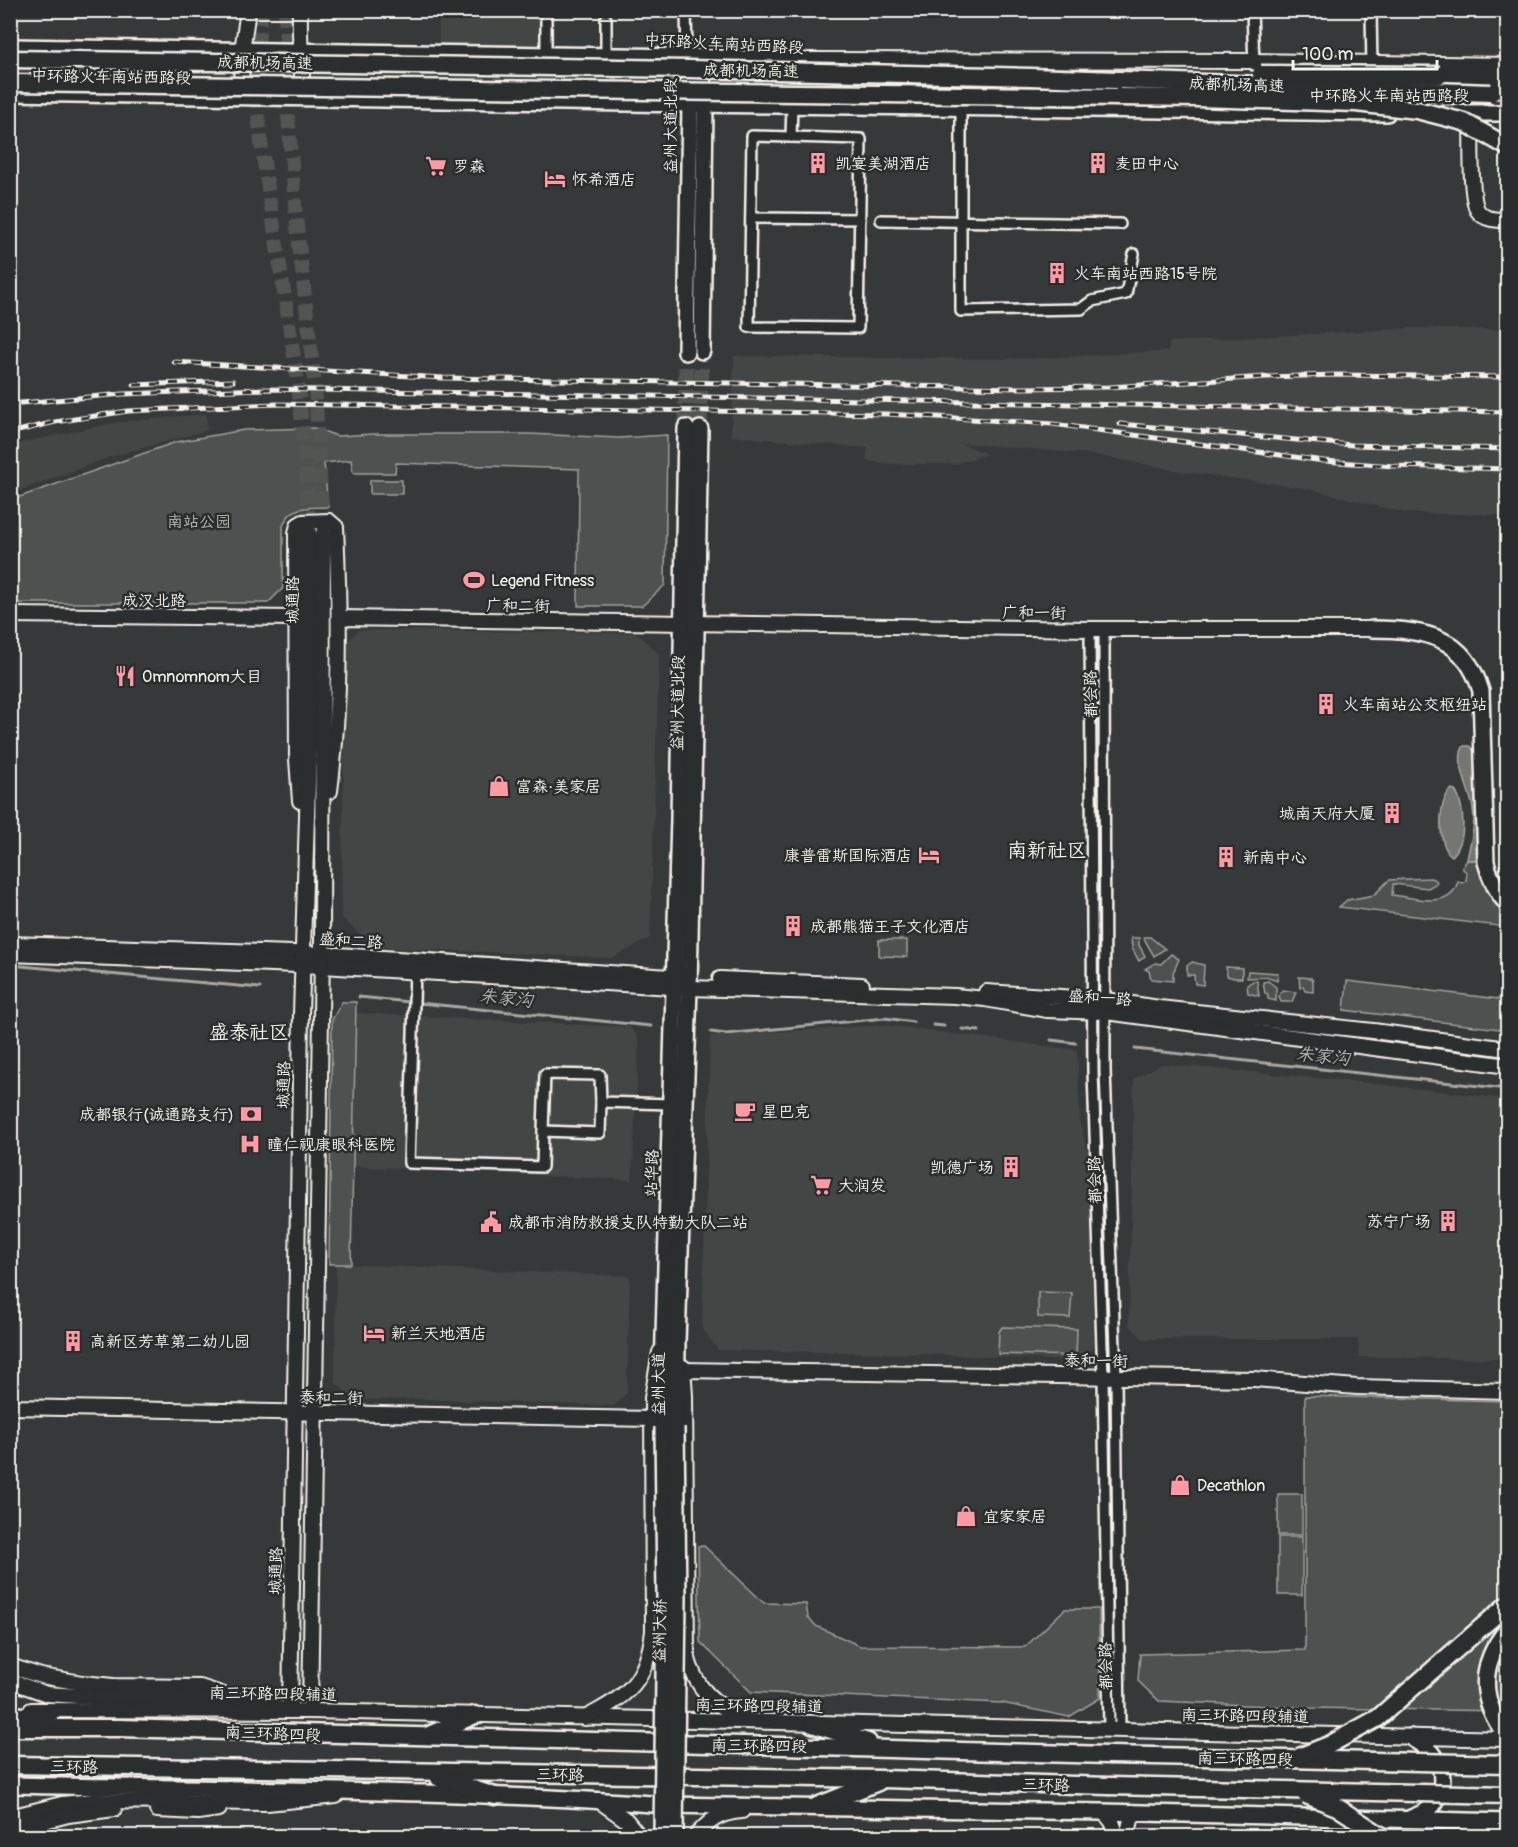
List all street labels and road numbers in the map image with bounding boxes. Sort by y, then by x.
street label: 中环路火车南站西路段 [644,30,804,58]
street label: 成都机场高速 [217,52,313,74]
street label: 成都机场高速 [703,60,799,82]
street label: 中环路火车南站西路段 [31,66,191,88]
street label: 成都机场高速 [1189,73,1285,97]
street label: 益州大道北段 [661,78,681,174]
street label: 中环路火车南站西路段 [1309,86,1469,106]
street label: 城通路 [283,576,303,624]
street label: 成汉北路 [122,591,186,611]
street label: 广和二街 [486,595,550,617]
street label: 广和一街 [1002,602,1066,624]
street label: 益州大道北段 [667,655,689,751]
street label: 都会路 [1081,670,1101,718]
street label: 盛和二路 [318,929,384,953]
street label: 盛和一路 [1067,986,1133,1010]
street label: 城通路 [274,1061,294,1109]
street label: 站华路 [641,1149,663,1197]
street label: 都会路 [1084,1156,1106,1204]
street label: 泰和一街 [1064,1350,1128,1372]
street label: 益州大道 [649,1352,669,1416]
street label: 泰和二街 [299,1387,363,1409]
street label: 城通路 [266,1547,286,1595]
street label: 益州大桥 [649,1599,671,1663]
street label: 都会路 [1096,1642,1116,1690]
street label: 南三环路四段辅道 [209,1683,337,1705]
street label: 南三环路四段辅道 [695,1695,823,1717]
street label: 南三环路四段辅道 [1181,1705,1309,1727]
street label: 南三环路四段 [225,1722,321,1746]
street label: 南三环路四段 [711,1735,807,1757]
street label: 南三环路四段 [1197,1748,1293,1770]
street label: 三环路 [50,1757,98,1777]
street label: 三环路 [536,1765,584,1785]
street label: 三环路 [1022,1774,1070,1796]

